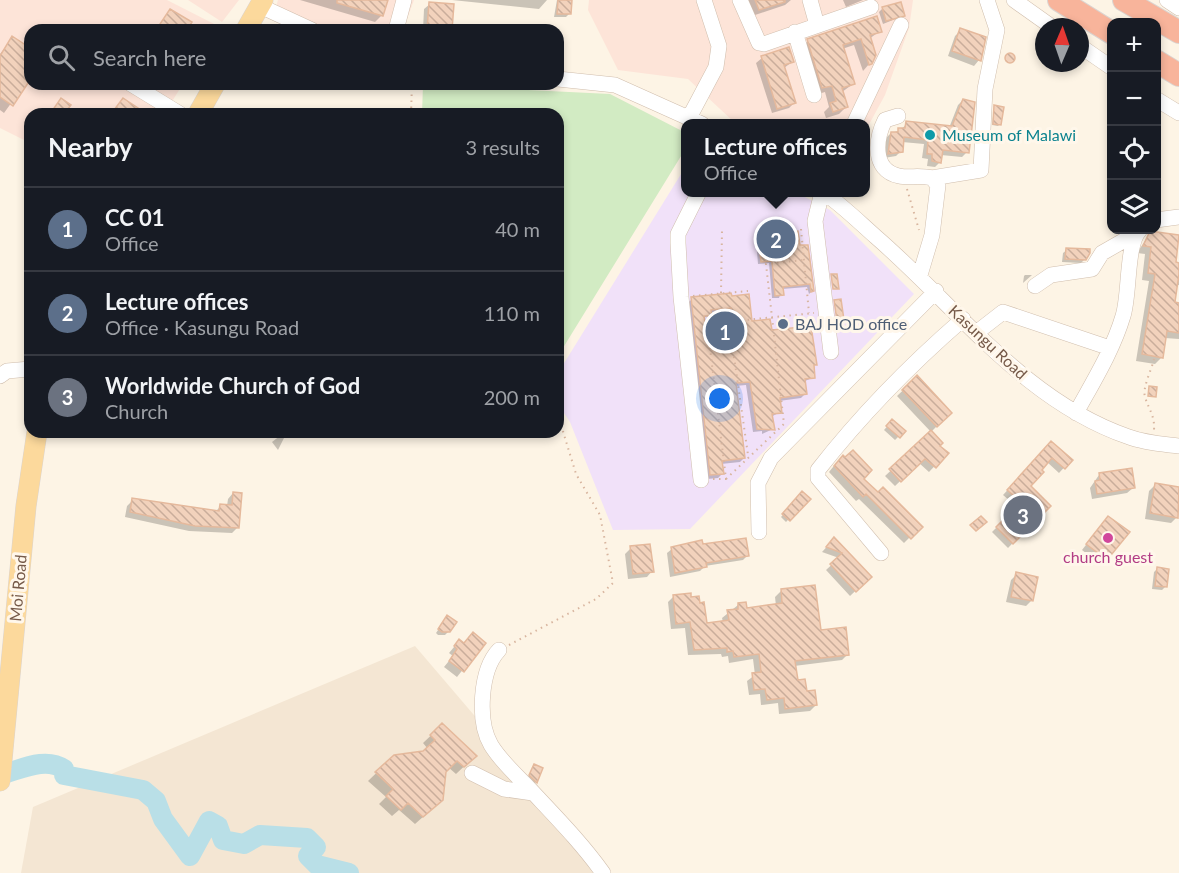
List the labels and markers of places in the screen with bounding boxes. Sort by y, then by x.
place label: Museum of Malawi [942,125,1076,144]
marker: Museum of Malawi [923,128,937,142]
pin: 2 [756,216,796,262]
pin: 1 [706,308,744,354]
place label: BAJ HOD office [795,314,907,333]
marker: BAJ HOD office [776,317,790,331]
pin: 3 [1004,492,1042,538]
marker: church guest [1101,531,1115,545]
place label: church guest [1063,547,1153,566]

